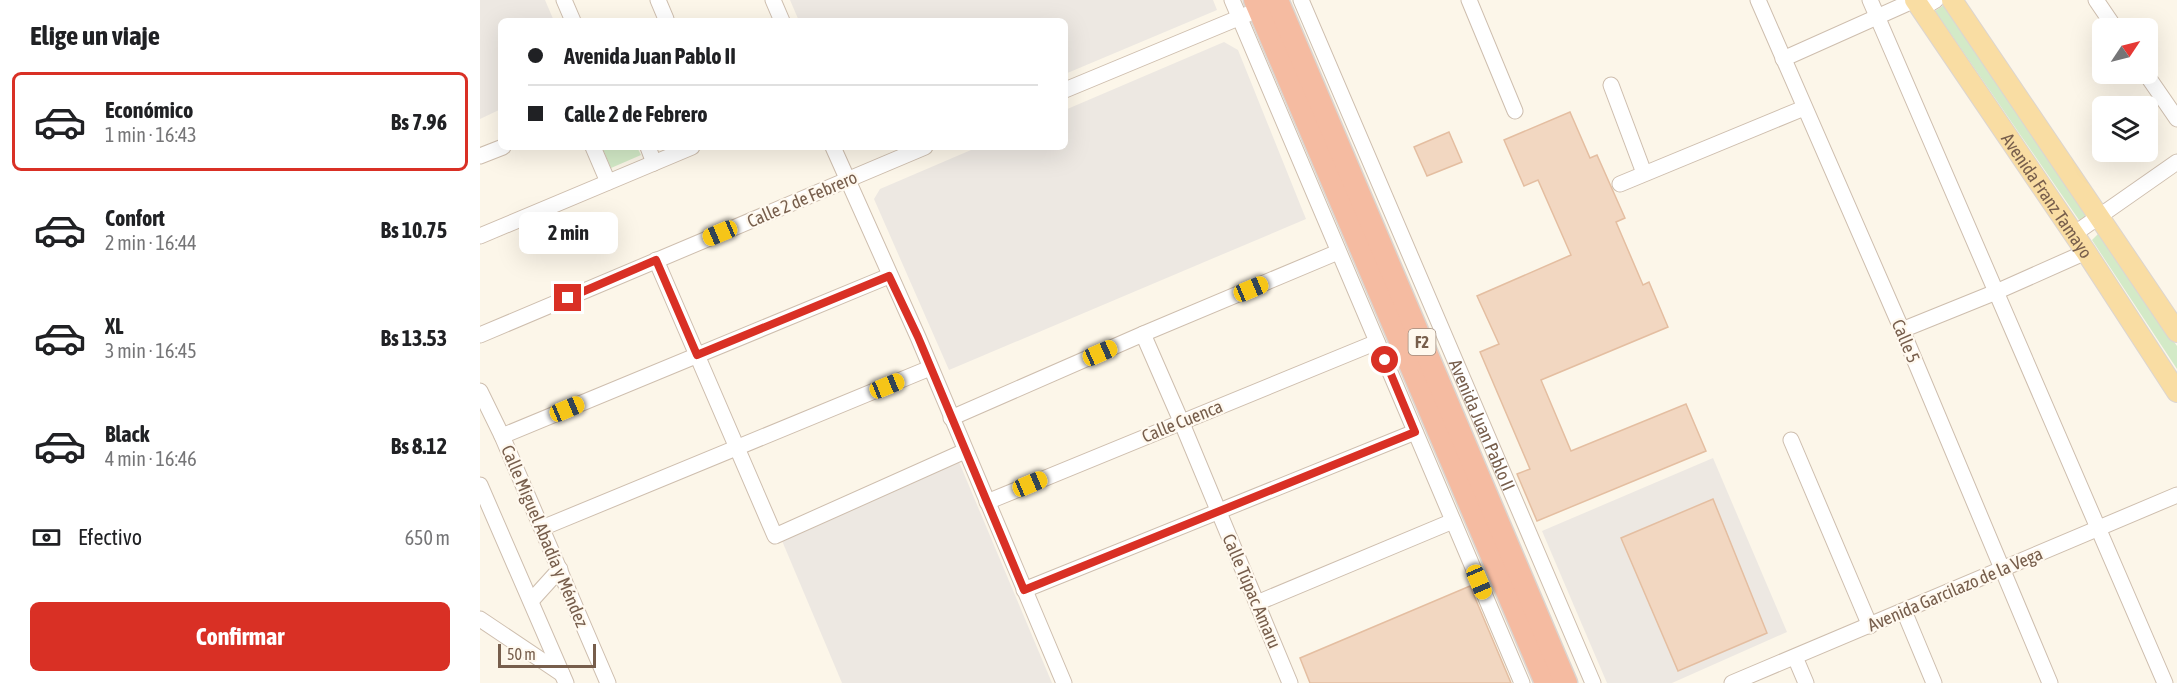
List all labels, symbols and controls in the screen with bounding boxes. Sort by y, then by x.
north arrow [2092,18,2158,84]
map controls [2092,18,2158,162]
text: Elige un viaje [30,20,160,51]
text: Avenida Juan Pablo II [564,43,736,69]
icon: car [33,95,87,149]
button: layers [2092,96,2158,162]
text: Económico [105,97,193,123]
text: Calle 2 de Febrero [564,101,708,127]
text: Bs 7.96 [391,109,447,135]
text: 1 min · 16:43 [105,123,197,146]
street label: Avenida Franz Tamayo [1998,129,2097,262]
street label: Calle 2 de Febrero [744,166,860,232]
icon: car [33,203,87,257]
text: Confort [105,205,165,231]
callout: 2 min [518,211,618,253]
text: Bs 10.75 [381,217,447,243]
car [700,218,740,248]
text: 2 min [548,221,589,244]
text: 2 min · 16:44 [105,231,197,254]
car [1231,274,1271,304]
route end [554,284,581,311]
icon: car [33,311,87,365]
text: XL [105,313,123,339]
street label: Calle 5 [1888,316,1924,366]
text: Bs 13.53 [381,325,447,351]
road number: F2 [1408,329,1436,355]
car [1080,337,1120,369]
text: 3 min · 16:45 [105,339,197,362]
route start [1371,346,1398,373]
street label: Avenida Juan Pablo II [1445,356,1520,494]
car [867,371,907,401]
car [547,394,587,424]
street label: Calle Cuenca [1139,395,1225,447]
icon: car [33,419,87,473]
text: Black [105,421,149,447]
text: Bs 8.12 [391,433,447,459]
street label: Calle Miguel Abadía y Méndez [497,442,593,631]
text: 4 min · 16:46 [105,447,197,470]
car [1010,469,1050,499]
icon: cash [30,521,63,554]
text: Efectivo [78,524,142,550]
text: 650 m [405,526,450,549]
street label: Calle Túpac Amaru [1218,531,1286,651]
street label: Avenida Garcilazo de la Vega [1864,543,2046,635]
car [1464,562,1494,602]
button: Confirmar [30,602,450,671]
scale bar [498,641,596,668]
text: 50 m [507,645,536,663]

